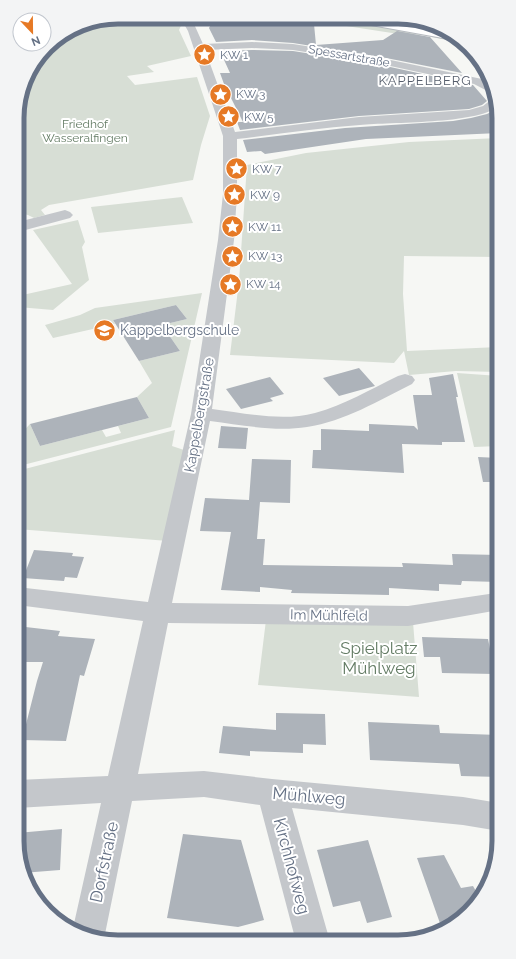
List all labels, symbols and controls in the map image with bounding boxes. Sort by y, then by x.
north arrow [12,12,52,52]
text: N [29,33,42,48]
place icon: KW 1 [192,42,218,68]
street label: Spessartstraße [307,42,391,70]
place label: KW 1 [220,48,248,62]
district label: KAPPELBERG [378,73,472,88]
place icon: KW 3 [207,81,233,107]
place label: KW 3 [236,87,265,101]
place icon: KW 5 [215,104,241,130]
place label: KW 5 [244,110,274,124]
park label: Friedhof Wasseralfingen [42,117,128,145]
place icon: KW 7 [223,156,249,182]
place label: KW 7 [252,162,282,176]
place icon: KW 9 [221,182,247,208]
place label: KW 9 [250,188,280,202]
place icon: KW 11 [220,214,246,240]
place label: KW 11 [248,220,281,234]
place icon: KW 13 [220,243,246,269]
place label: KW 13 [248,249,282,263]
place icon: KW 14 [218,271,244,297]
place label: KW 14 [246,277,281,291]
school or university icon: Kappelbergschule [92,317,118,343]
place label: Kappelbergschule [120,322,239,338]
street label: Kappelbergstraße [181,356,217,474]
street label: Im Mühlfeld [290,606,368,624]
park label: Spielplatz Mühlweg [340,638,418,678]
street label: Mühlweg [272,783,346,809]
street label: Kirchhofweg [270,816,314,916]
street label: Dorfstraße [86,820,122,904]

